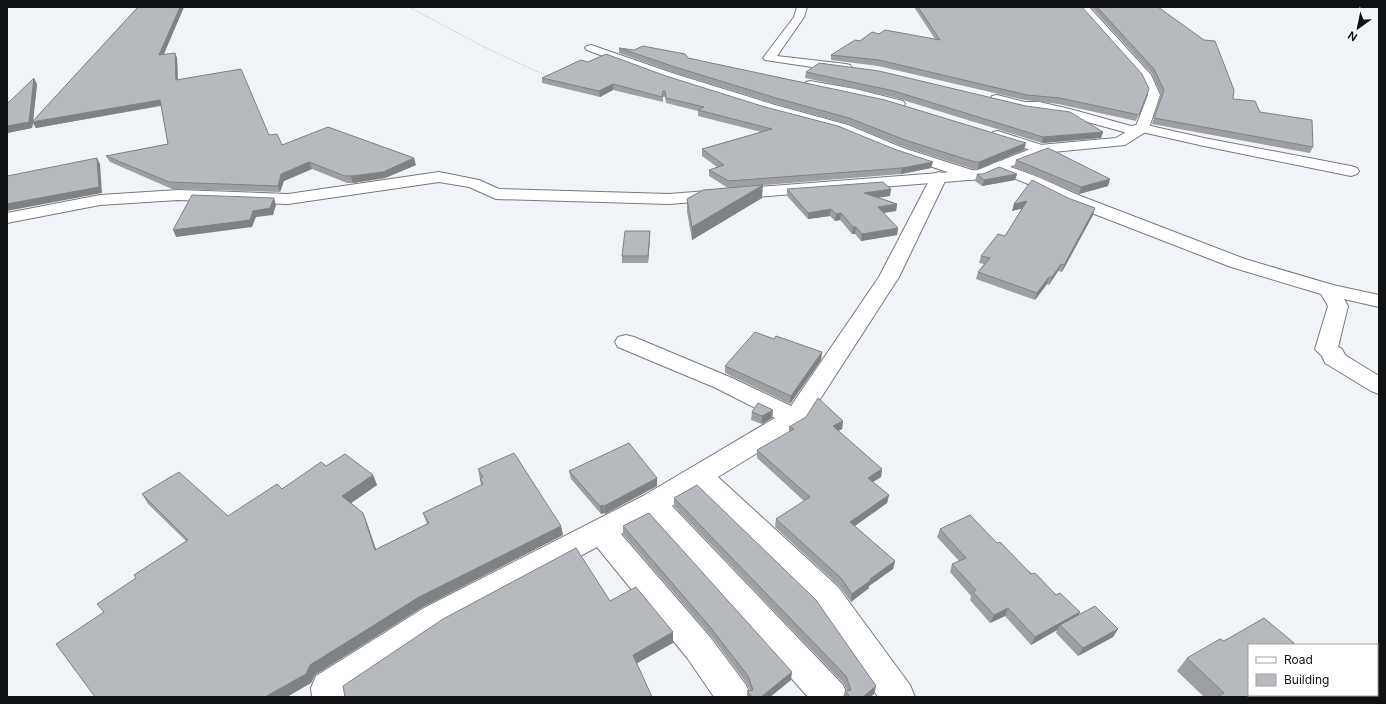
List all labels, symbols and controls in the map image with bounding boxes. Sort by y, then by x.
north arrow [1338,8,1378,48]
text: N [1345,28,1360,45]
legend [1248,644,1378,696]
text: Road [1284,652,1313,667]
text: Building [1284,672,1329,687]

